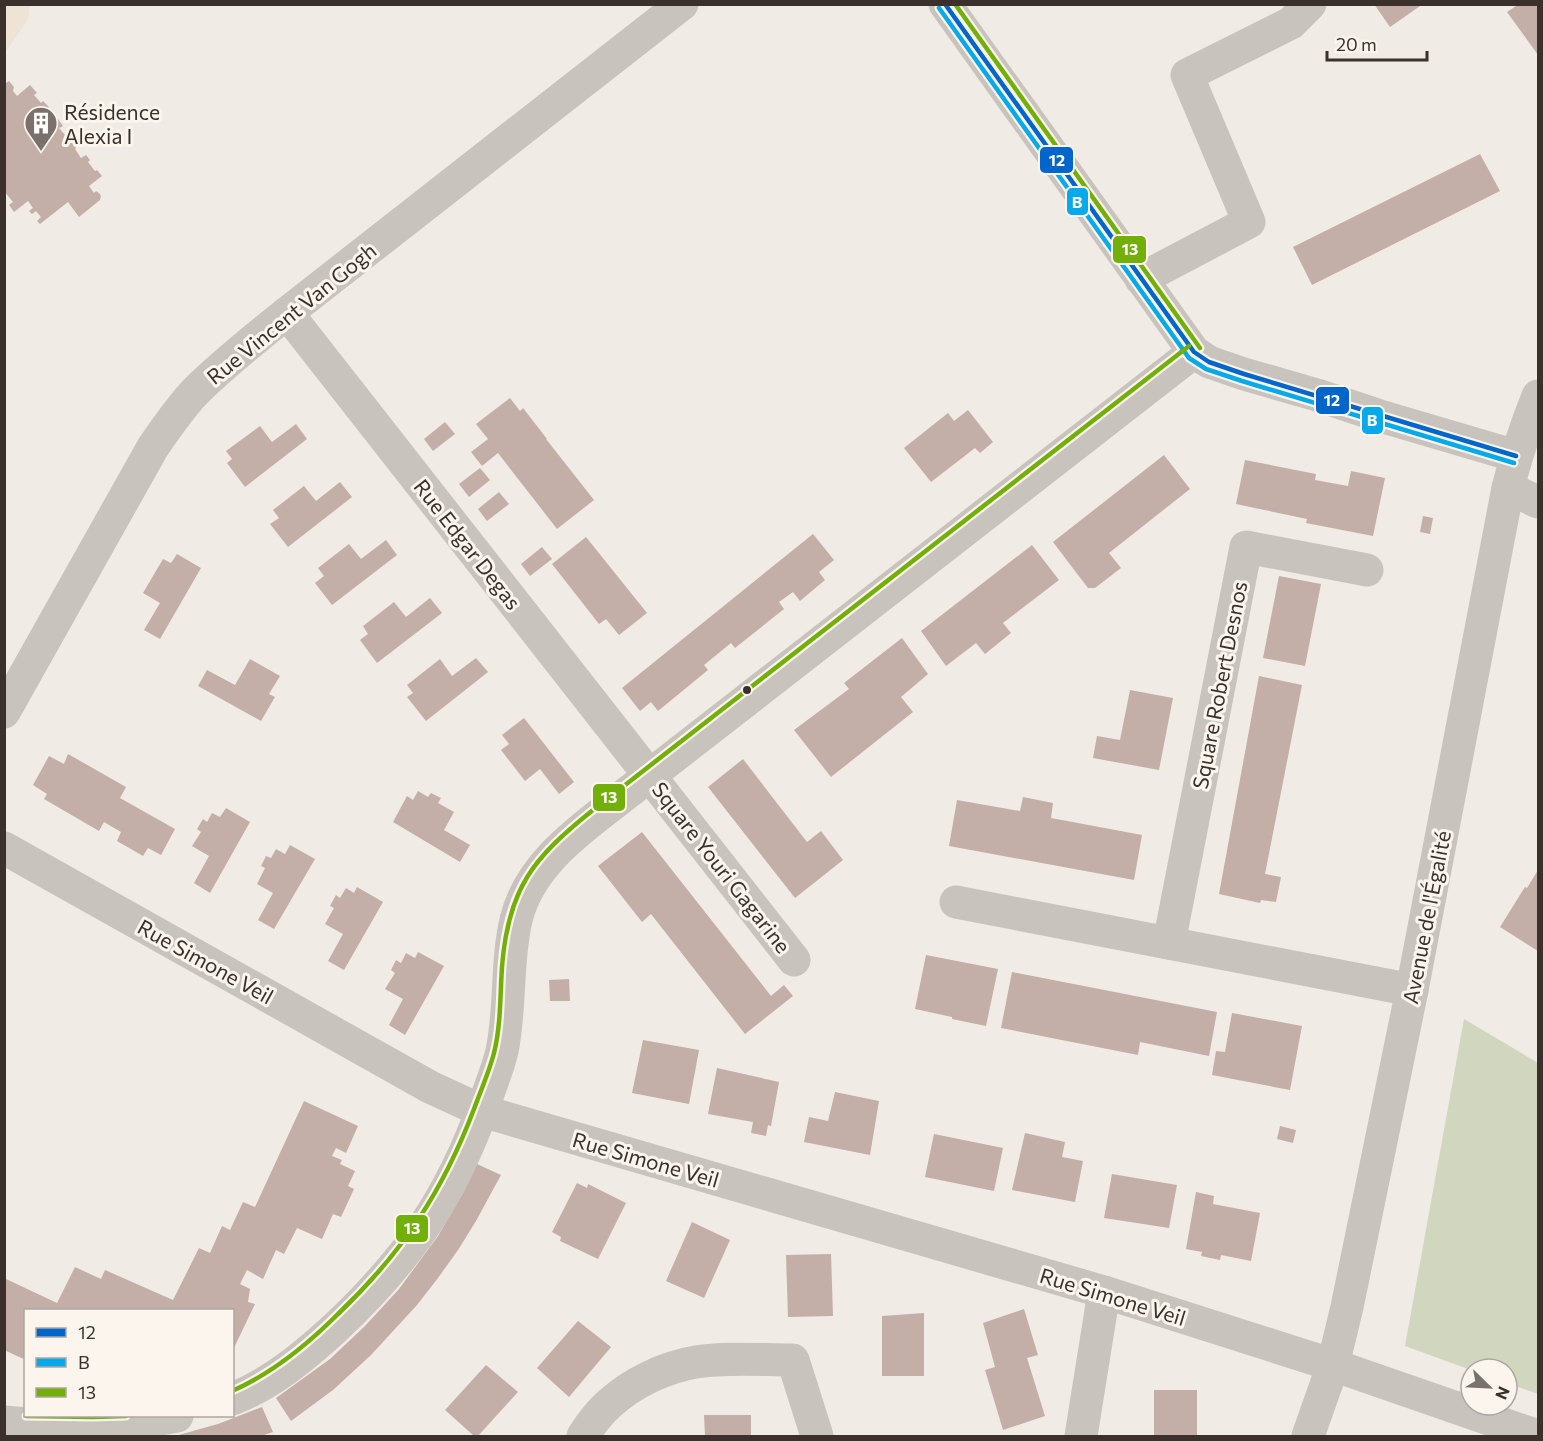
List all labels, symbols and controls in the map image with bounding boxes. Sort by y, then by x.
scale bar [1327,24,1428,62]
text: 20 m [1336,33,1377,55]
place label: Résidence Alexia I [64,99,160,148]
building icon: Résidence Alexia I [23,105,59,152]
line badge: 12 [1039,146,1074,174]
text: 12 [1049,150,1065,169]
line badge: B [1066,187,1089,216]
text: B [1072,192,1083,211]
line badge: 13 [1112,235,1147,264]
street label: Rue Vincent Van Gogh [201,237,381,389]
text: 13 [1122,239,1138,258]
line badge: 12 [1315,386,1350,415]
text: 12 [1324,390,1340,409]
line badge: B [1361,406,1384,435]
text: B [1367,410,1378,429]
street label: Rue Edgar Degas [409,474,527,614]
street label: Square Robert Desnos [1187,579,1251,791]
unlabelled marker [741,684,753,696]
street label: Square Youri Gagarine [648,777,796,957]
line badge: 13 [592,783,626,812]
text: 13 [601,787,617,806]
street label: Avenue de l'Égalité [1397,828,1455,1006]
street label: Rue Simone Veil [134,913,278,1009]
street label: Rue Simone Veil [570,1126,722,1192]
line badge: 13 [395,1214,429,1243]
text: 13 [404,1218,420,1237]
street label: Rue Simone Veil [1037,1262,1189,1330]
legend [24,1309,234,1417]
text: 12 [78,1321,96,1343]
text: B [78,1351,90,1373]
north arrow [1459,1357,1519,1417]
text: 13 [78,1381,96,1403]
text: N [1492,1384,1514,1403]

